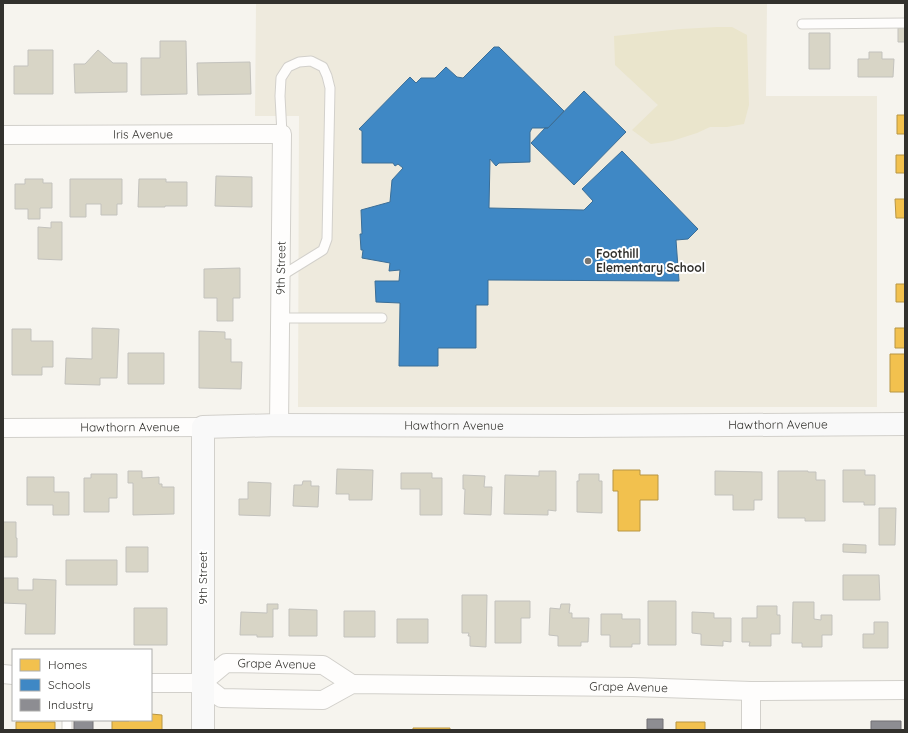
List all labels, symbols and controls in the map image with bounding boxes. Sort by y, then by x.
street label: Iris Avenue [113,126,173,142]
street label: 9th Street [273,241,288,295]
place label: Foothill Elementary School [596,246,705,275]
marker: Foothill Elementary School [583,256,593,266]
street label: Hawthorn Avenue [728,416,828,432]
street label: Hawthorn Avenue [404,417,504,433]
street label: Hawthorn Avenue [80,419,180,435]
street label: 9th Street [195,551,210,605]
legend [12,649,152,721]
street label: Grape Avenue [237,655,316,672]
text: Homes [48,657,88,672]
text: Schools [48,677,91,692]
street label: Grape Avenue [589,679,668,695]
text: Industry [48,697,93,712]

